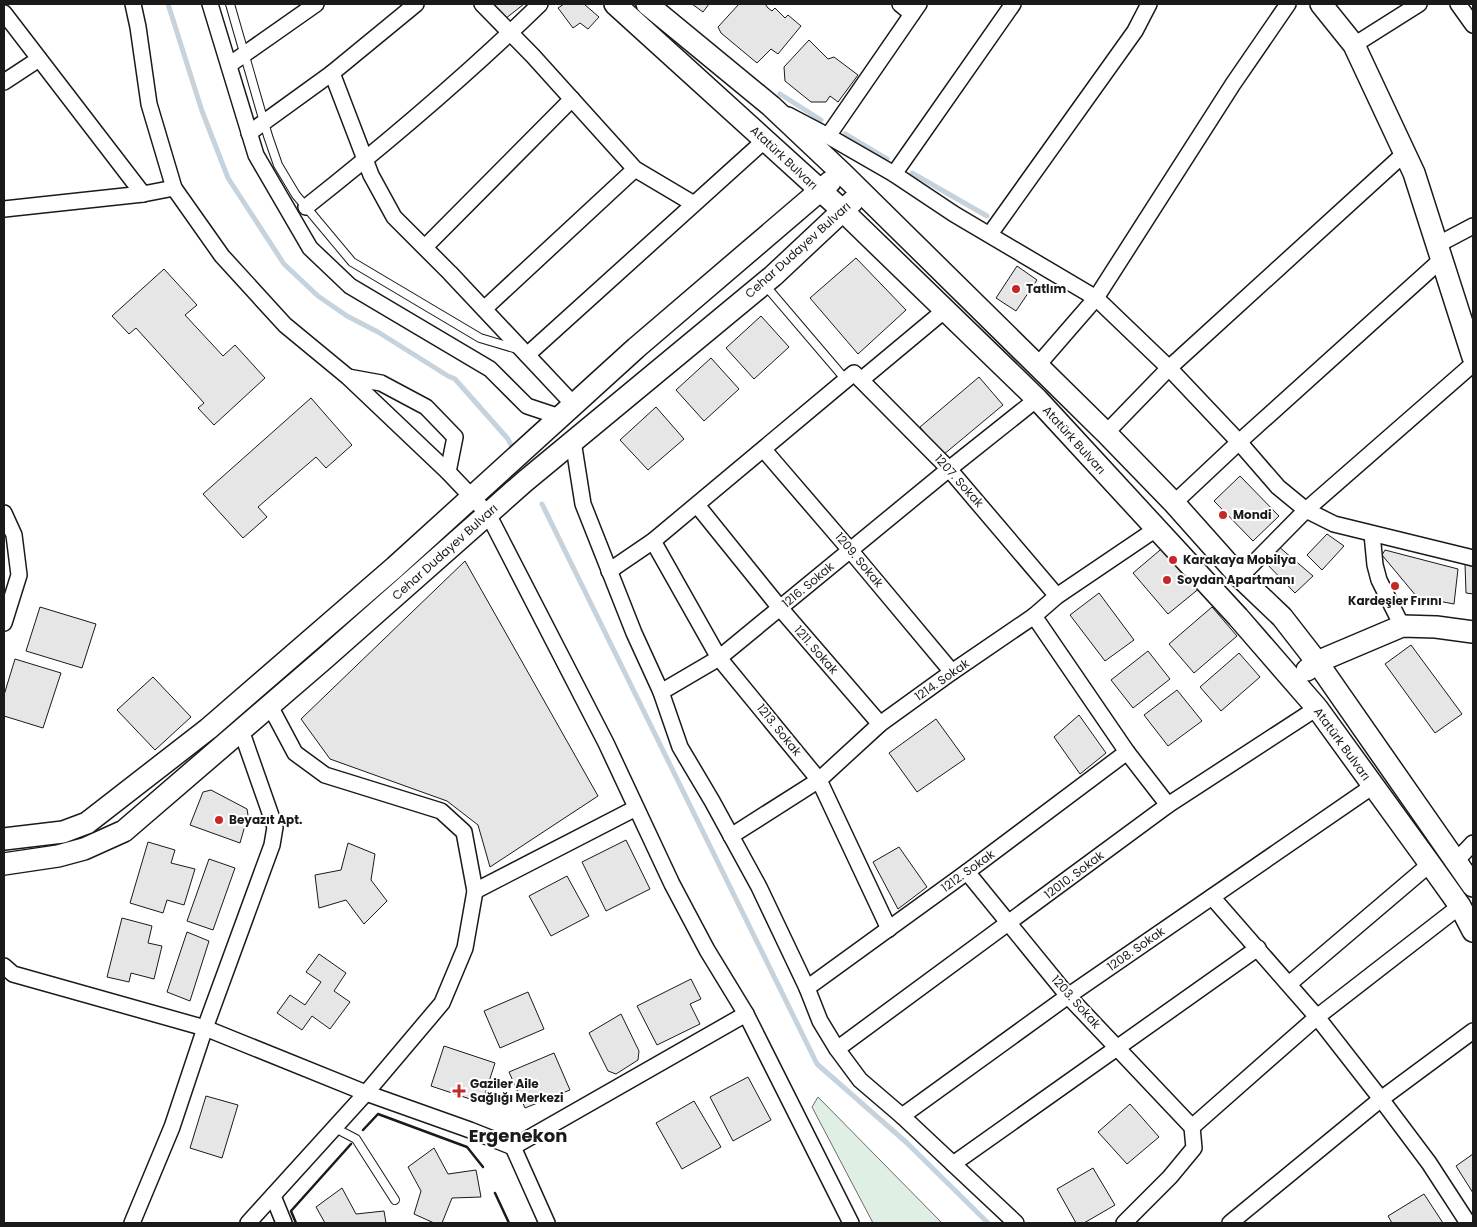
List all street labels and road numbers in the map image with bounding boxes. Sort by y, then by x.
street label: Atatürk Bulvarı [747,122,822,193]
street label: Cehar Dudayev Bulvarı [741,197,854,302]
street label: Atatürk Bulvarı [1039,402,1110,478]
street label: 1207. Sokak [931,451,988,511]
street label: Cehar Dudayev Bulvarı [388,499,501,604]
street label: 1209. Sokak [831,529,888,591]
street label: 1216. Sokak [778,557,838,611]
street label: 1211. Sokak [790,622,843,678]
street label: 1214. Sokak [911,654,973,705]
street label: 1213. Sokak [753,700,806,760]
street label: Atatürk Bulvarı [1310,704,1375,784]
street label: 1212. Sokak [937,845,999,896]
street label: 12010. Sokak [1040,846,1108,903]
street label: 1208. Sokak [1103,922,1169,975]
street label: 1203. Sokak [1048,971,1105,1033]

